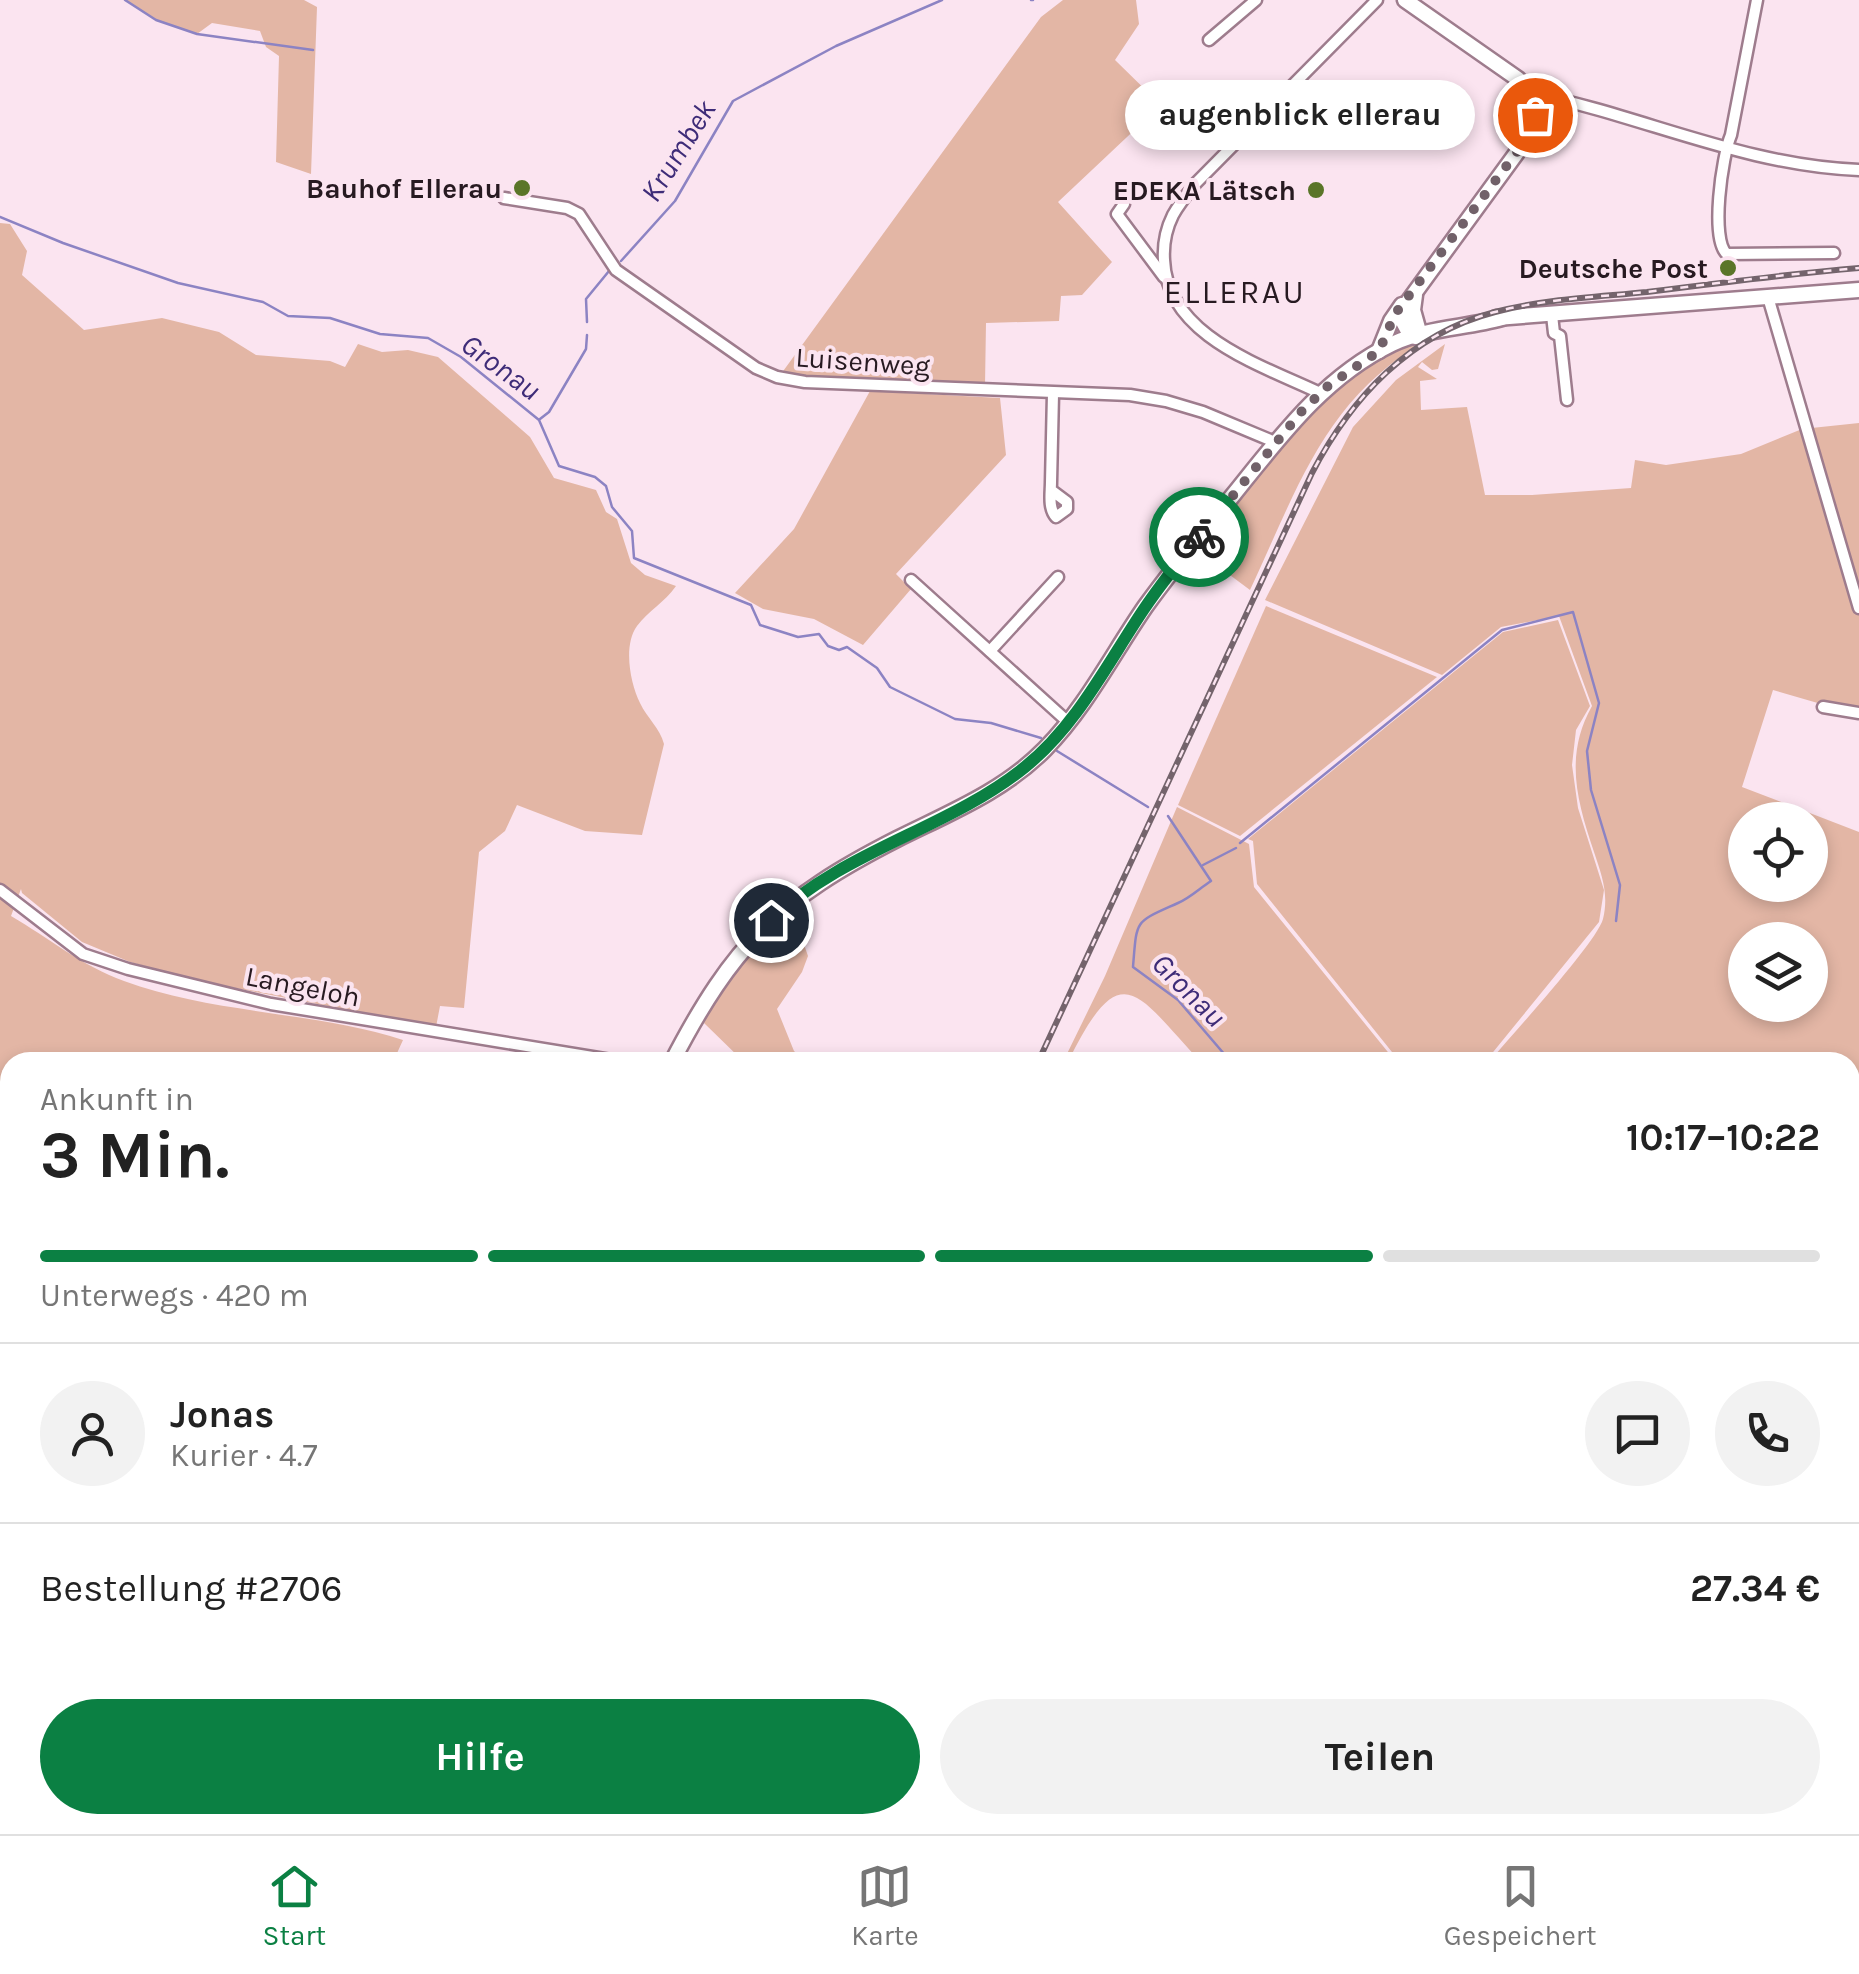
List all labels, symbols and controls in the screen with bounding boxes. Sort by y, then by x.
pin [1493,73,1578,158]
callout: augenblick ellerau [1125,80,1475,150]
icon: bag [1508,88,1563,143]
water label: Krumbek [633,93,724,209]
text: augenblick ellerau [1159,96,1441,133]
place label: Bauhof Ellerau [306,172,502,205]
place label: EDEKA Lätsch [1113,174,1296,207]
marker: Bauhof Ellerau [511,177,533,199]
marker: EDEKA Lätsch [1305,179,1327,201]
place label: Deutsche Post [1518,252,1708,285]
marker: Deutsche Post [1717,257,1739,279]
district label: ELLERAU [1164,274,1306,311]
water label: Gronau [454,326,548,408]
street label: Luisenweg [795,340,932,383]
courier [1149,487,1249,587]
icon: bike [1172,510,1227,565]
map controls [1728,802,1828,1022]
button: locate [1728,802,1828,902]
pin [729,878,814,963]
icon: home [744,893,799,948]
button: layers [1728,922,1828,1022]
water label: Gronau [1144,945,1234,1035]
street label: Langeloh [243,959,363,1014]
text: Ankunft in [40,1081,194,1118]
text: 10:17–10:22 [1626,1115,1820,1160]
text: 3 Min. [40,1117,230,1193]
text: Unterwegs · 420 m [40,1277,309,1314]
button: person [40,1381,145,1486]
button: chat [1585,1381,1690,1486]
button: phone [1715,1381,1820,1486]
text: Jonas [170,1392,274,1437]
text: Kurier · 4.7 [170,1437,317,1474]
text: Bestellung #2706 [40,1566,343,1611]
text: 27.34 € [1690,1566,1820,1611]
button: Hilfe [40,1699,920,1814]
button: Teilen [940,1699,1820,1814]
tab: Start [263,1859,326,1952]
tab: Karte [851,1859,919,1952]
tab: Gespeichert [1444,1859,1596,1952]

